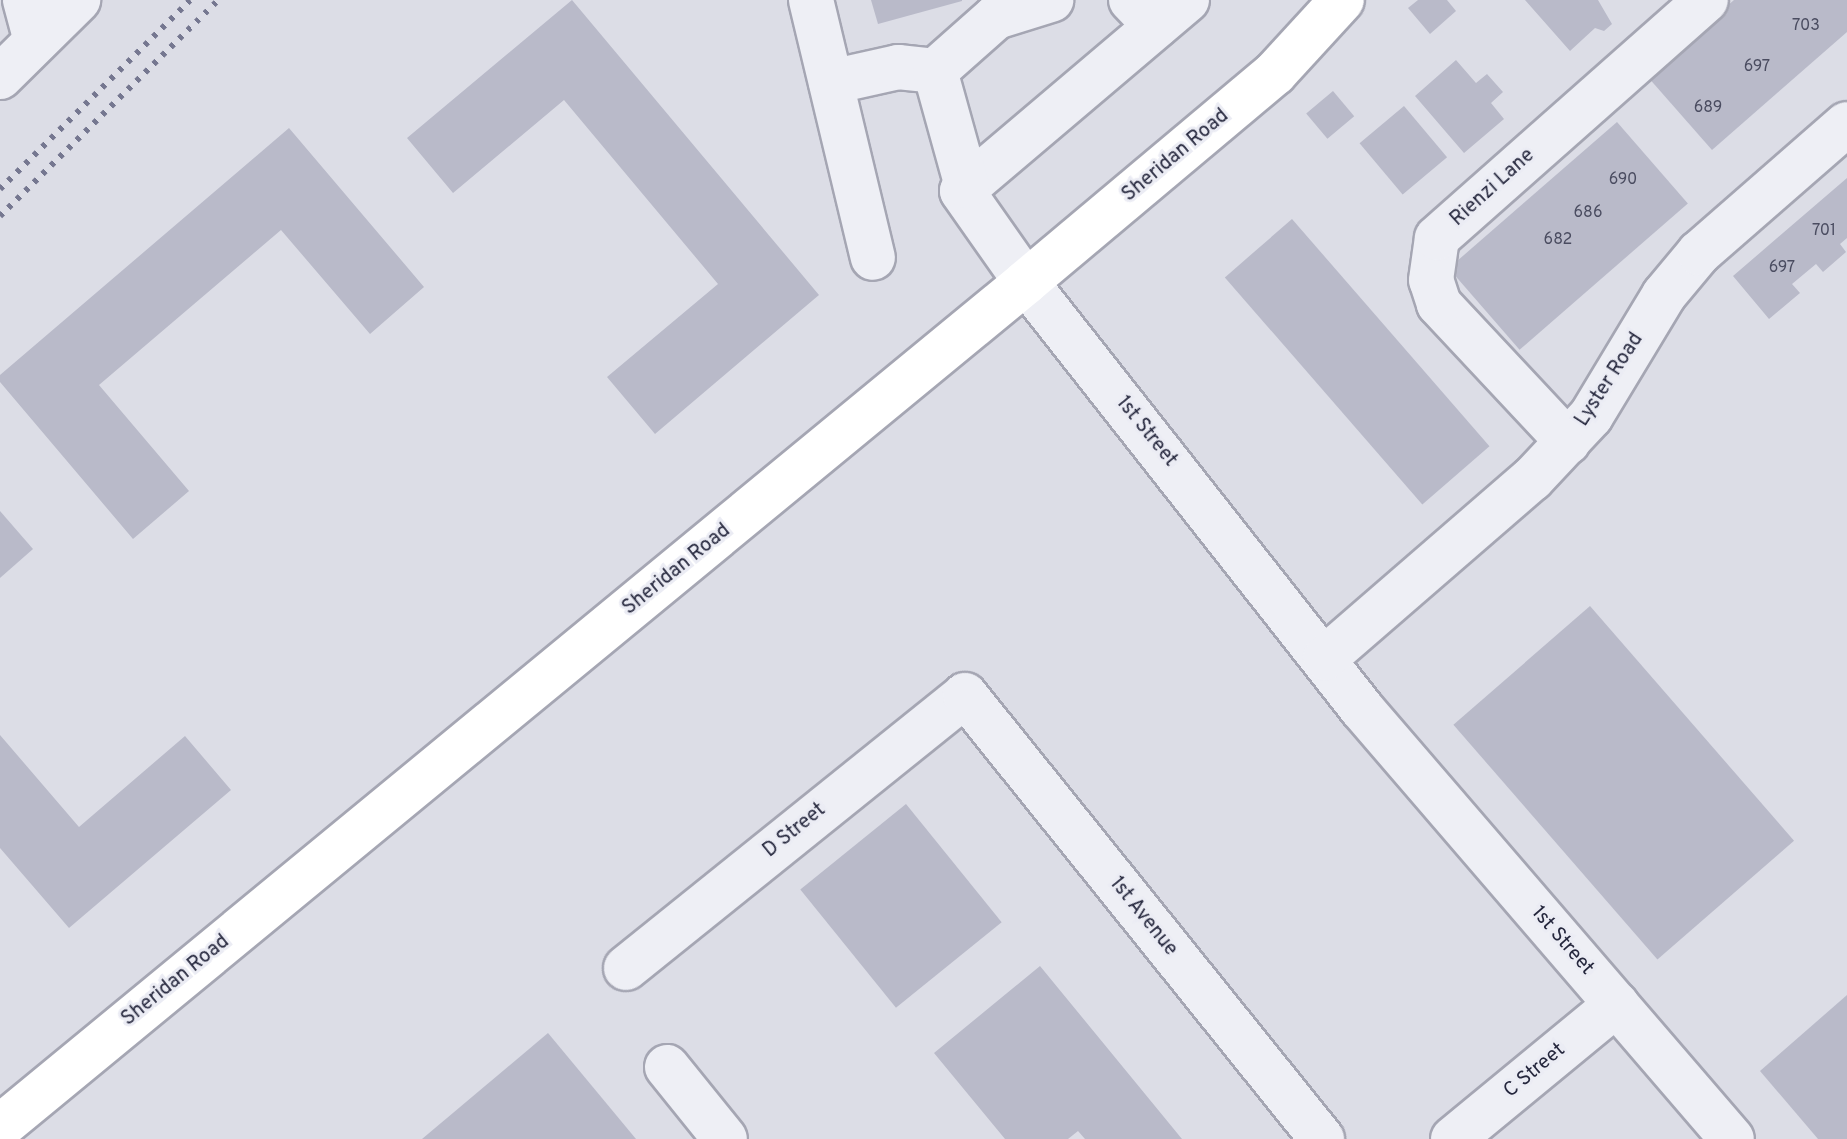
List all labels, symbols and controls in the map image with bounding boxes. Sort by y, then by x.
house number: 703 [1792,16,1820,36]
house number: 697 [1744,57,1770,77]
house number: 689 [1694,98,1722,118]
street label: Sheridan Road [1118,105,1234,207]
street label: Rienzi Lane [1446,144,1540,232]
house number: 690 [1609,170,1637,190]
house number: 686 [1574,203,1602,223]
house number: 701 [1812,221,1836,241]
house number: 682 [1544,230,1572,250]
house number: 697 [1769,258,1795,278]
street label: Lyster Road [1571,329,1649,431]
street label: 1st Street [1110,392,1182,472]
street label: Sheridan Road [618,519,736,621]
street label: D Street [759,799,831,863]
street label: 1st Avenue [1104,872,1182,962]
street label: 1st Street [1526,902,1598,980]
street label: Sheridan Road [117,930,235,1032]
street label: C Street [1499,1038,1571,1104]

